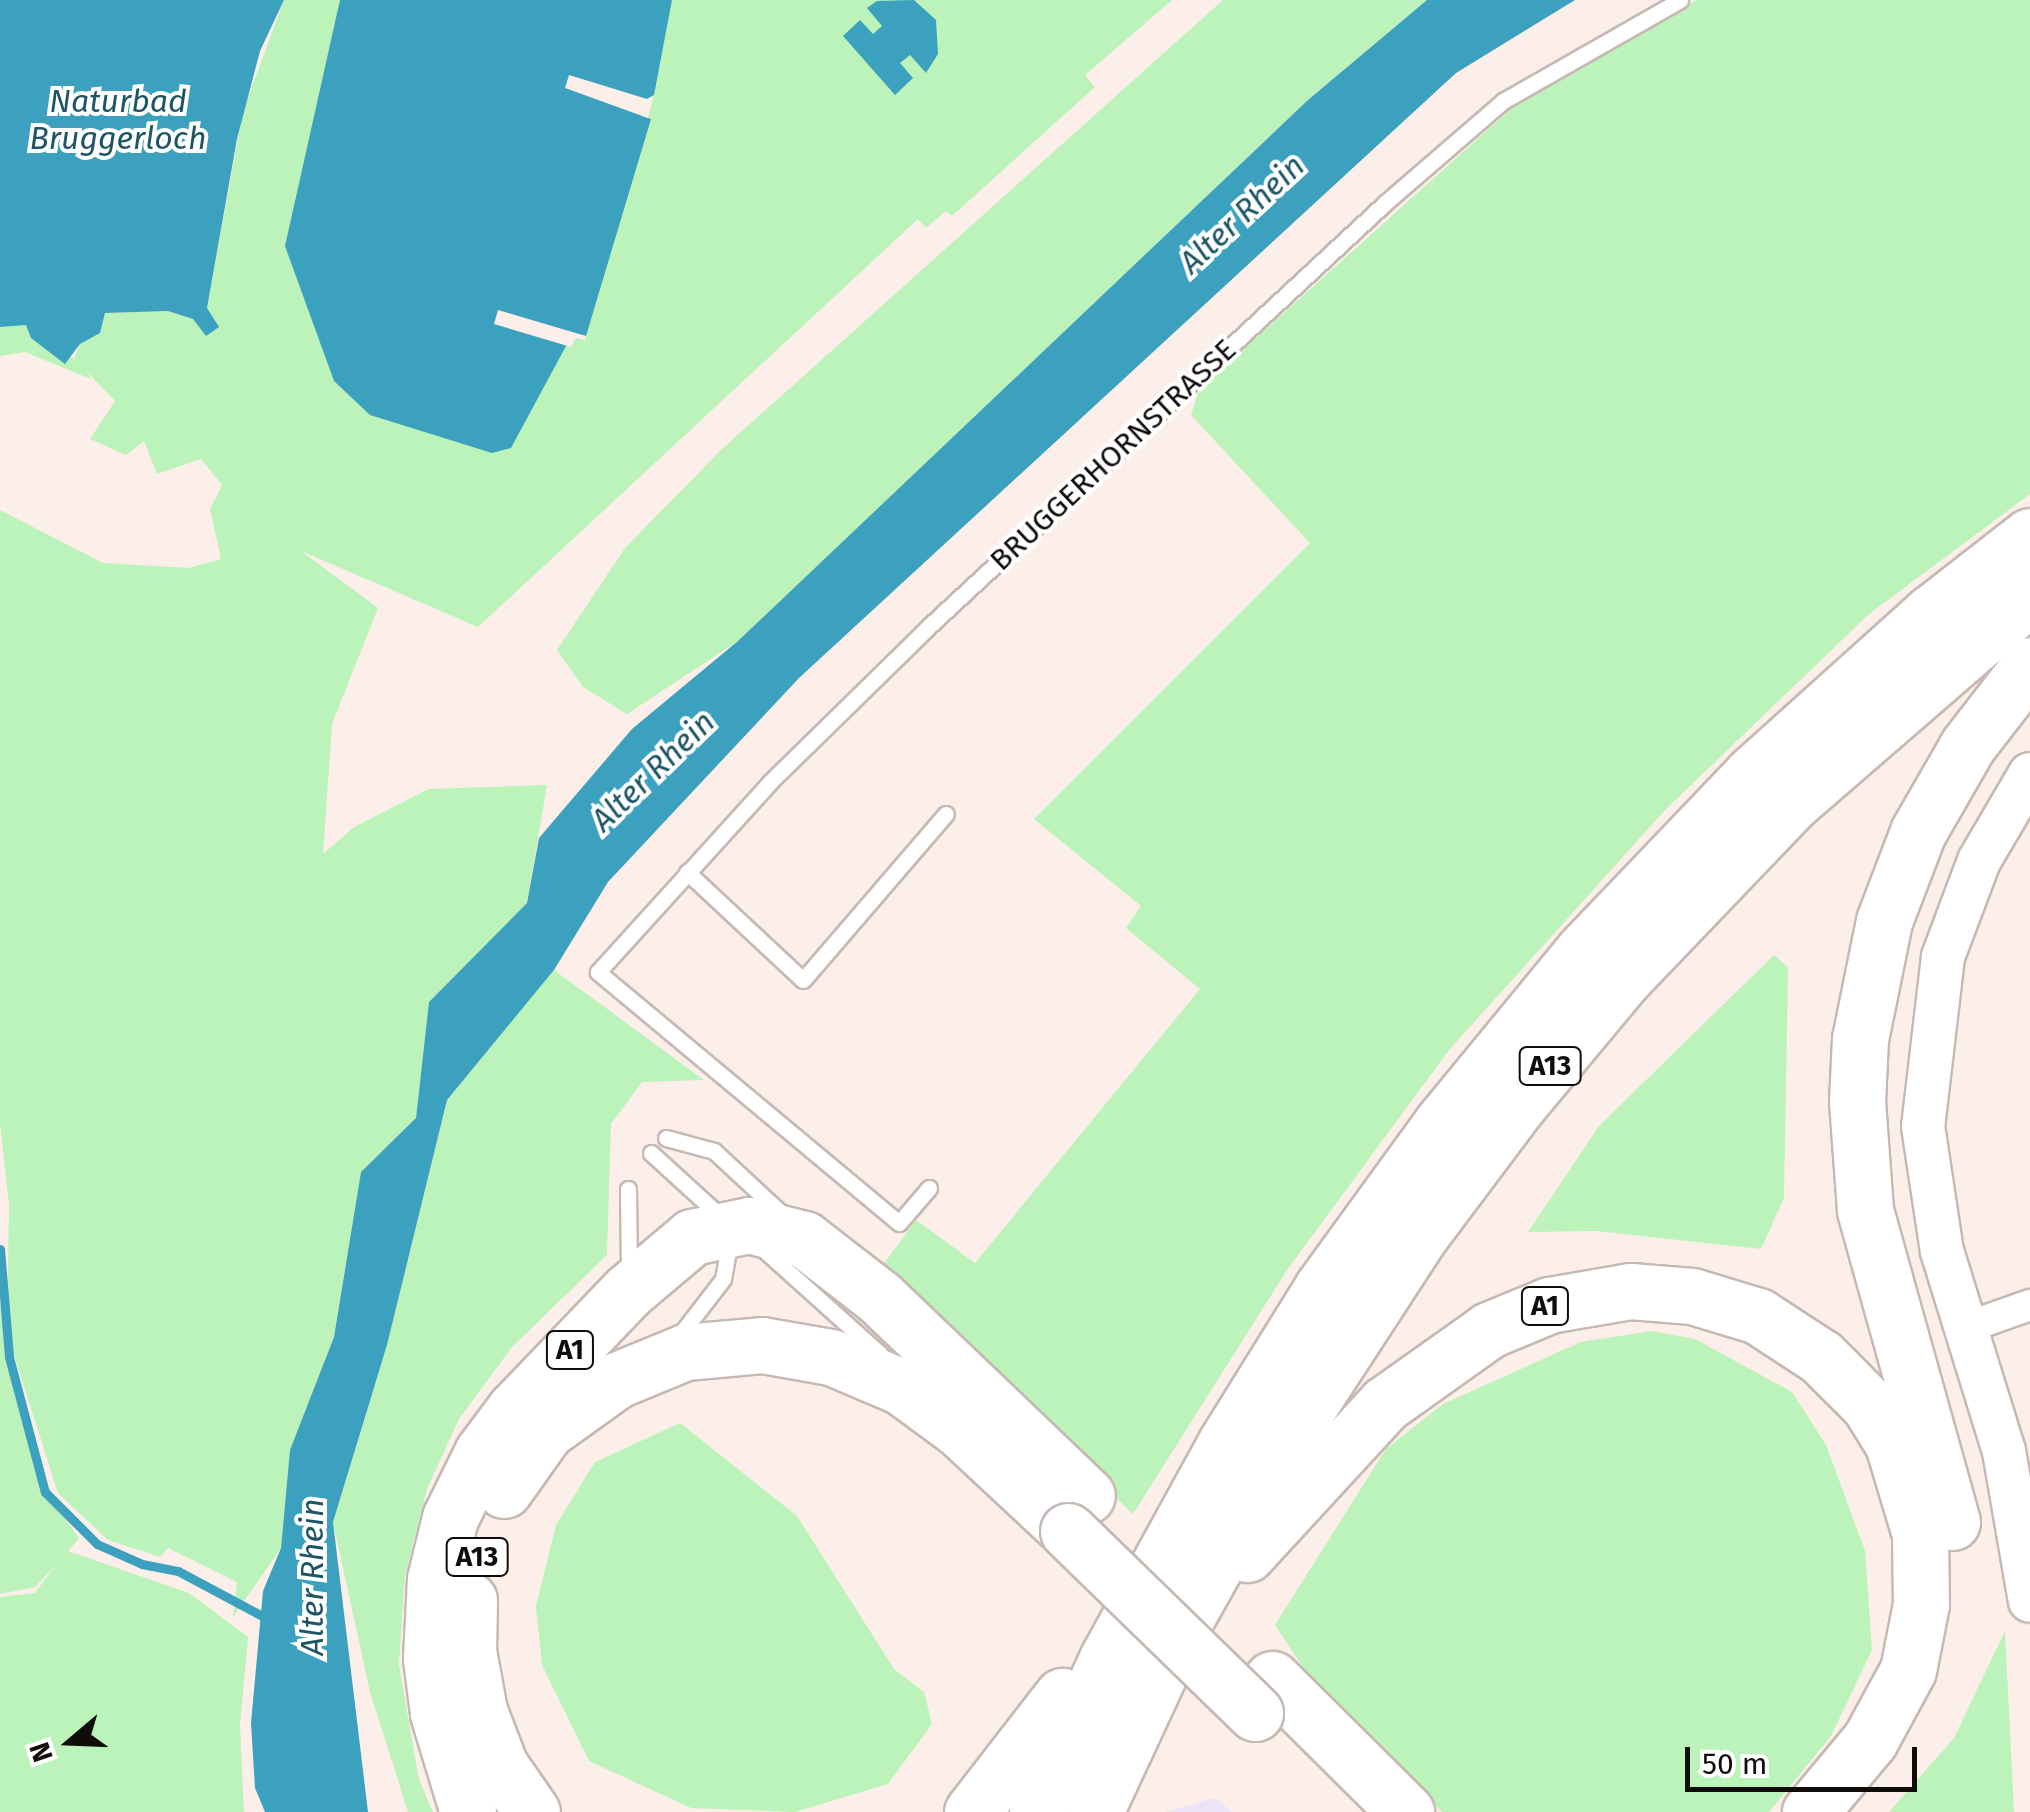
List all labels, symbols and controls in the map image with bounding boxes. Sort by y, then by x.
water label: Naturbad Bruggerloch [30,83,206,158]
water label: Alter Rhein [1172,146,1312,282]
street label: BRUGGERHORNSTRASSE [983,332,1243,578]
water label: Alter Rhein [583,703,723,839]
road number: A13 [1518,1043,1582,1089]
road number: A1 [1520,1283,1570,1329]
road number: A1 [545,1327,595,1373]
water label: Alter Rhein [293,1499,331,1655]
road number: A13 [444,1534,510,1580]
north arrow [20,1692,120,1792]
scale bar [1690,1727,1922,1789]
text: N [23,1738,60,1766]
text: 50 m [1702,1746,1767,1782]

